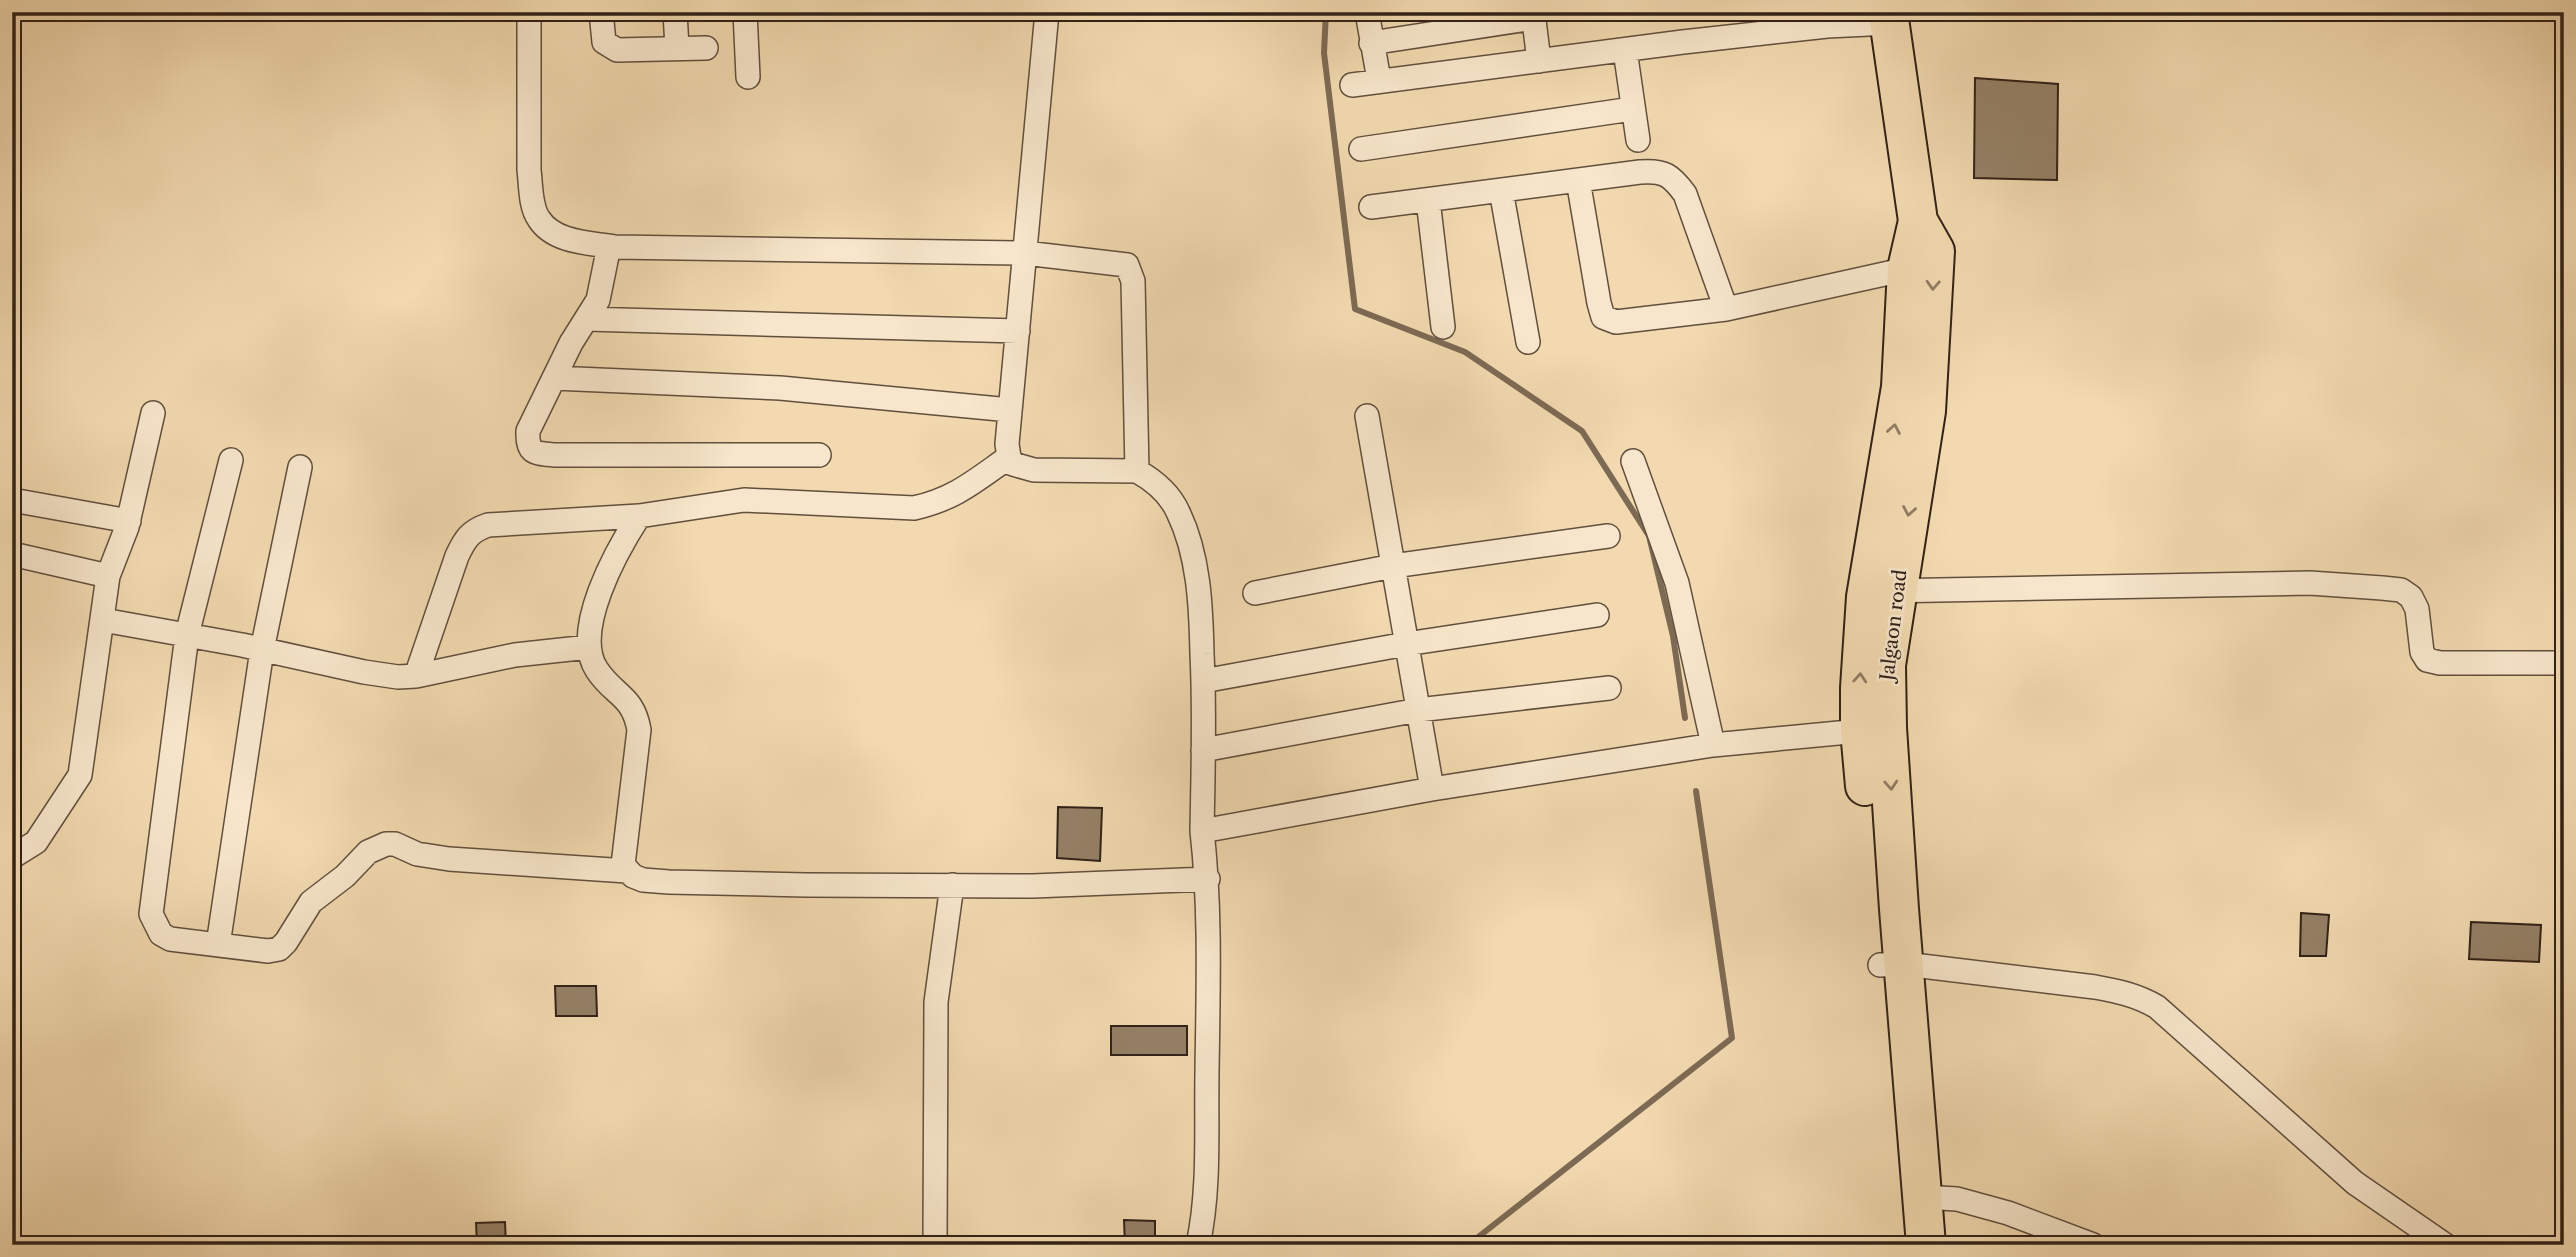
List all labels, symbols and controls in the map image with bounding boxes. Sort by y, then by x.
one-way arrow [1926,280,1941,291]
one-way arrow [1886,423,1901,435]
one-way arrow [1902,505,1917,517]
street label: Jalgaon road [1875,568,1912,685]
one-way arrow [1853,672,1868,683]
one-way arrow [1883,780,1898,791]

